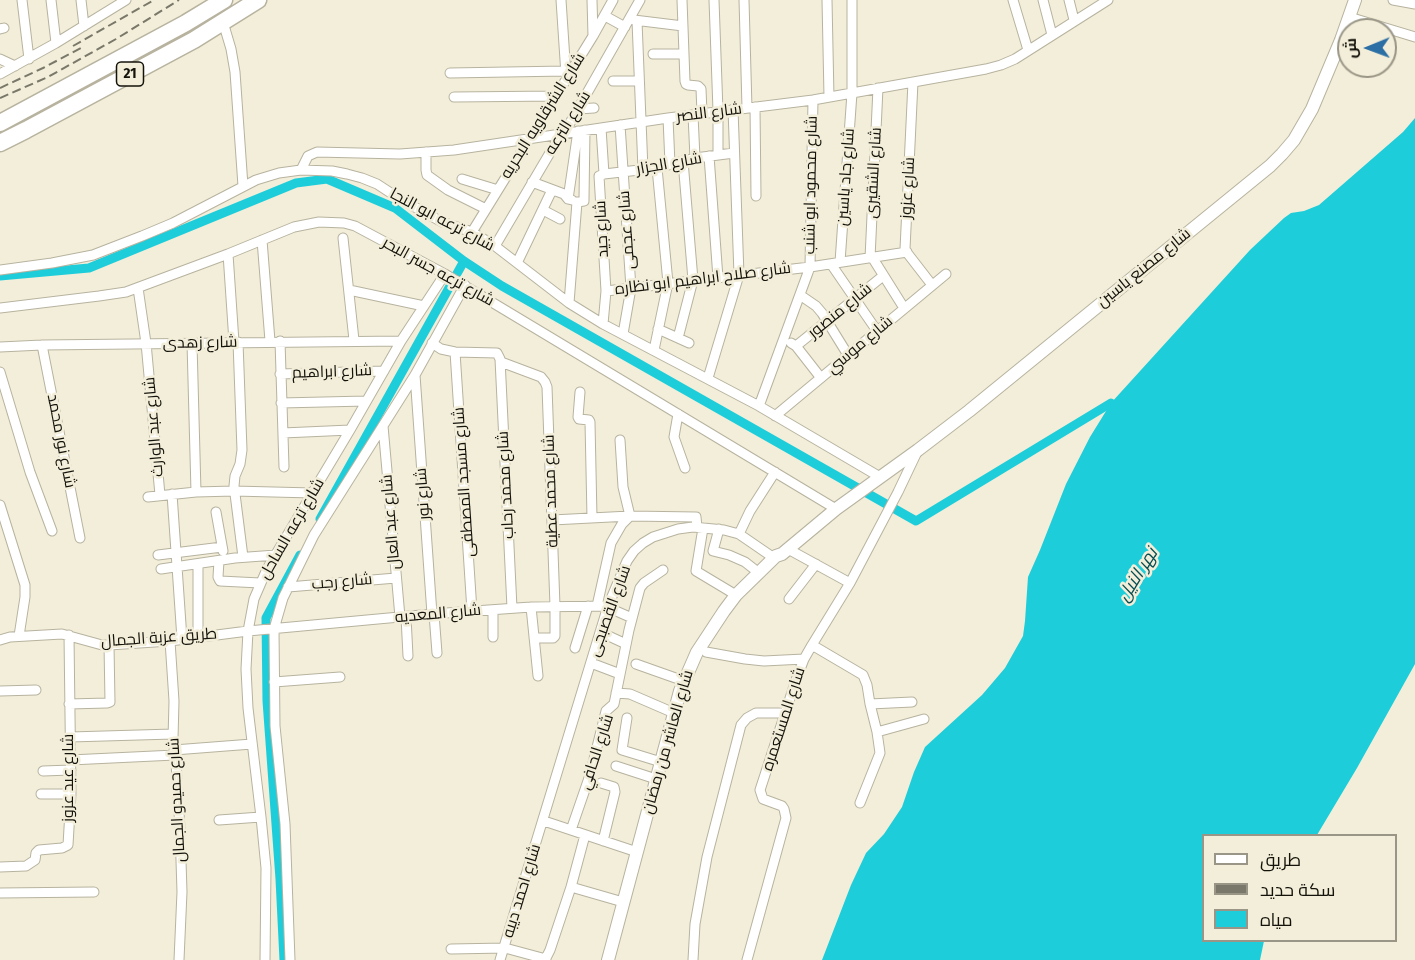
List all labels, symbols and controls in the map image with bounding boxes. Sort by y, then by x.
north arrow [1337,18,1397,78]
text: ش [1341,38,1360,59]
street label: شارع الشرقاويه البحريه [496,50,590,182]
road number: 21 [116,62,144,86]
street label: شارع الترعه [541,88,595,158]
street label: شارع النصر [675,99,743,127]
street label: شارع محمود ابو شنب [800,115,822,255]
street label: شارع جاد ياسين [833,127,859,227]
street label: شارع الشقيرى [862,127,886,219]
street label: شارع الجزار [635,149,703,179]
street label: شارع عزوز [897,157,919,219]
street label: شارع ترعه ابو النجا [386,184,498,256]
street label: شارع عجمى [615,190,639,270]
street label: شارع جيد [591,200,613,258]
street label: شارع مصنع ياسين [1093,224,1195,312]
street label: شارع ترعه جسر البحر [379,233,497,311]
street label: شارع صلاح ابراهيم ابو نظاره [614,259,792,299]
street label: شارع منصور [804,279,876,343]
street label: شارع موسي [823,312,897,378]
street label: شارع زهدى [163,333,237,353]
street label: شارع ابراهيم [291,361,373,383]
street label: شارع عبد الوارث [140,376,168,478]
street label: شارع نور محمد [42,392,80,490]
street label: شارع مسجد المصطفى [449,406,479,558]
street label: شارع محمد رحاب [494,430,518,540]
street label: شارع محمد عطية [539,434,563,548]
street label: شارع نور [412,467,434,521]
street label: شارع عبد العال [377,474,405,570]
street label: شارع ترعه الساحل [255,475,329,583]
water label: نهر النيل [1113,544,1163,606]
street label: شارع القصبجى [585,563,635,659]
street label: شارع رجب [311,570,373,594]
street label: شارع المعديه [394,601,482,627]
street label: طريق عزبة الجمال [100,624,218,652]
street label: شارع المستعمره [758,665,810,773]
street label: شارع العاشر من رمضان [638,668,698,816]
street label: شارع الحافي [576,712,618,792]
street label: شارع عيد عزوز [59,734,79,822]
street label: شارع حميدو الجمال [164,737,190,863]
legend [1202,834,1397,942]
street label: شارع احمد ديبه [499,842,545,940]
text: طريق [1260,849,1301,871]
text: سكة حديد [1260,879,1335,901]
text: مياه [1260,909,1293,931]

